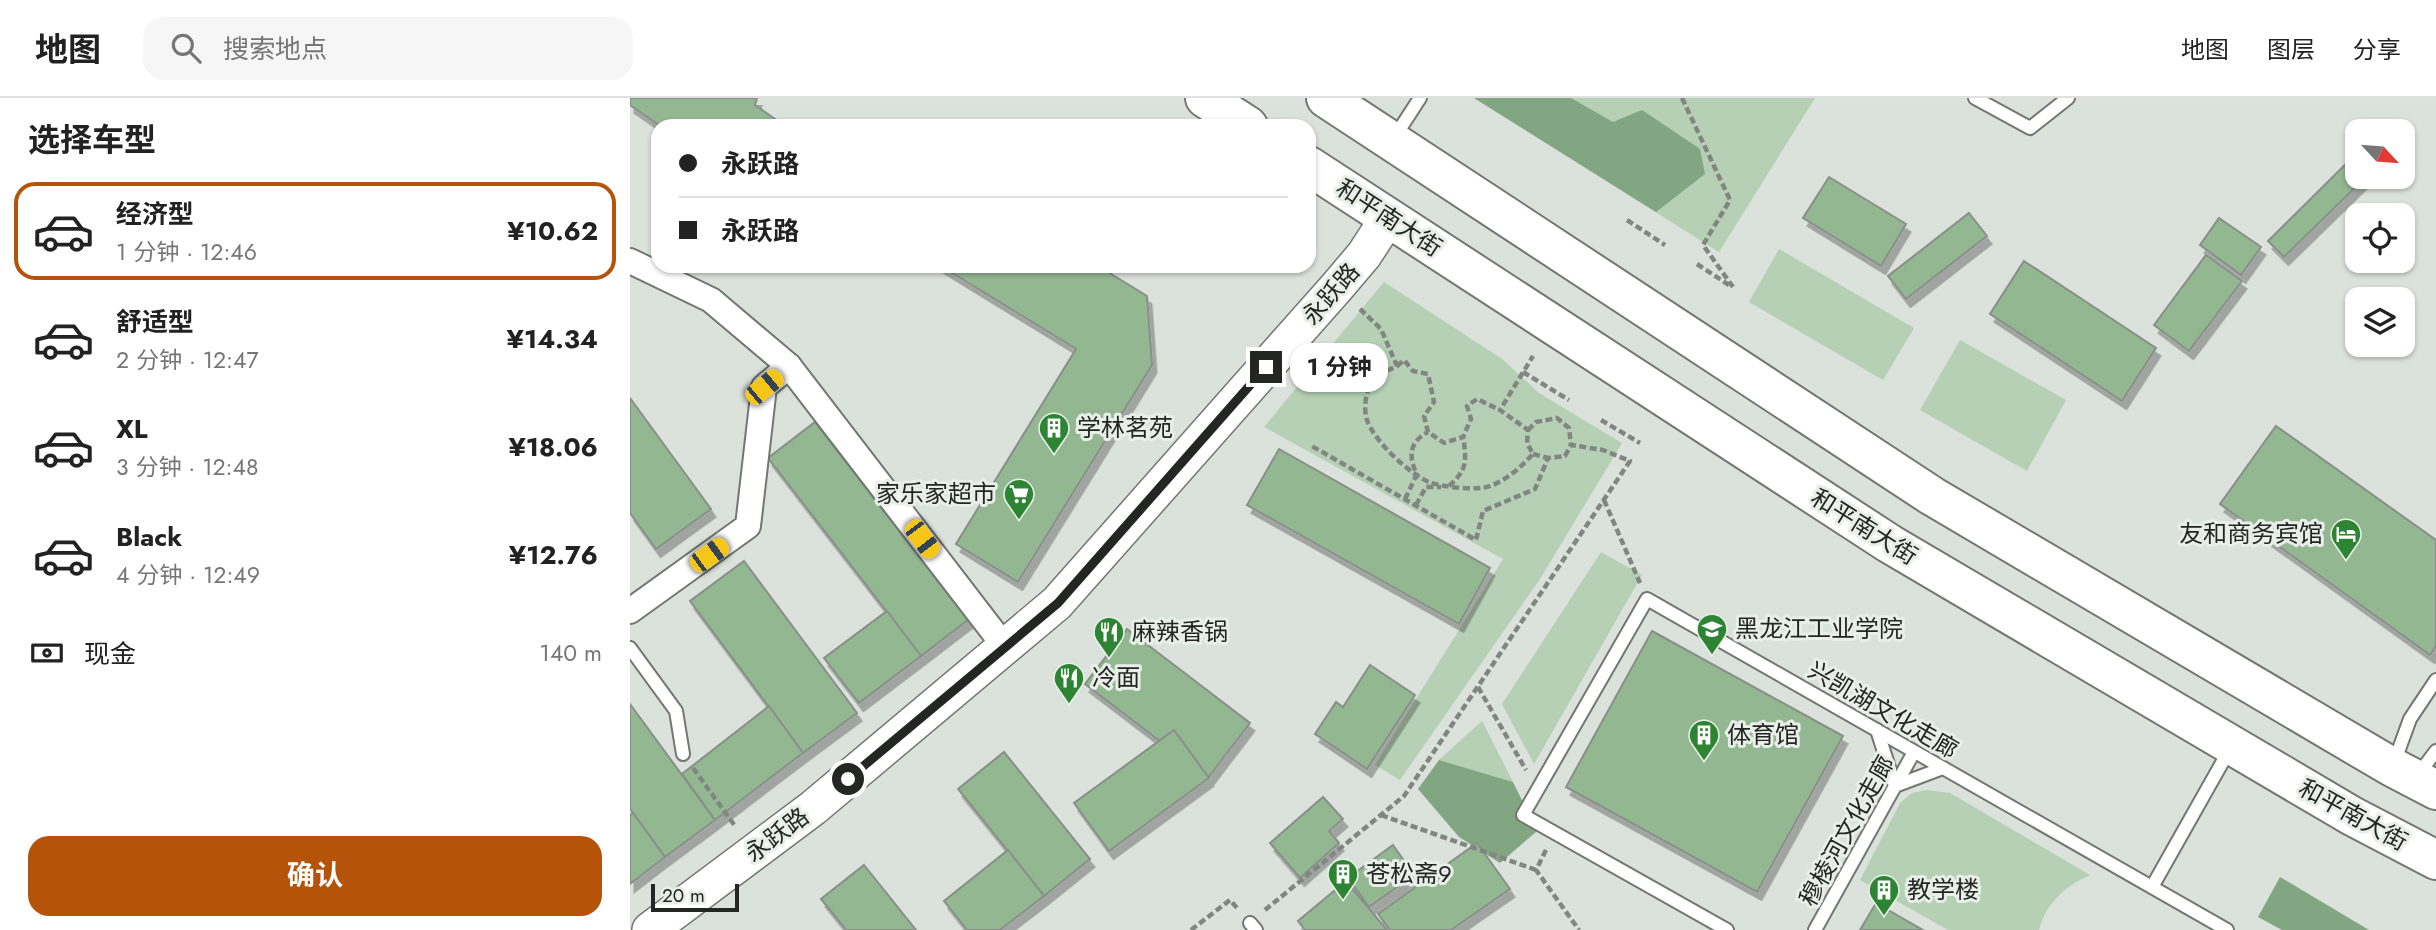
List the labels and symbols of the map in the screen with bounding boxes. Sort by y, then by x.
north arrow [2345,119,2415,189]
street label: 和平南大街 [1329,170,1449,265]
street label: 永跃路 [1294,255,1367,332]
callout: 1 分钟 [1290,342,1388,392]
route end [1250,351,1282,383]
car [742,365,787,409]
place label: 学林茗苑 [1077,410,1173,445]
building icon: 学林茗苑 [1037,411,1071,455]
place label: 家乐家超市 [876,476,996,511]
supermarket icon: 家乐家超市 [1002,477,1036,521]
street label: 和平南大街 [1804,480,1924,573]
car [901,516,944,562]
place label: 友和商务宾馆 [2179,516,2323,551]
hotel icon: 友和商务宾馆 [2329,517,2363,561]
car [686,534,733,576]
place label: 黑龙江工业学院 [1735,611,1903,646]
school or university icon: 黑龙江工业学院 [1695,612,1729,656]
place label: 麻辣香锅 [1132,614,1228,649]
restaurant icon: 麻辣香锅 [1092,615,1126,659]
street label: 兴凯湖文化走廊 [1802,652,1965,767]
place label: 冷面 [1092,660,1140,695]
restaurant icon: 冷面 [1052,661,1086,705]
place label: 体育馆 [1727,717,1799,752]
building icon: 体育馆 [1687,718,1721,762]
street label: 穆棱河文化走廊 [1791,749,1903,913]
route start [832,763,864,795]
street label: 和平南大街 [2292,770,2414,859]
street label: 永跃路 [737,799,816,870]
place label: 苍松斋9 [1366,856,1452,891]
building icon: 苍松斋9 [1326,857,1360,901]
place label: 教学楼 [1907,872,1979,907]
building icon: 教学楼 [1867,873,1901,917]
scale bar [651,881,738,913]

